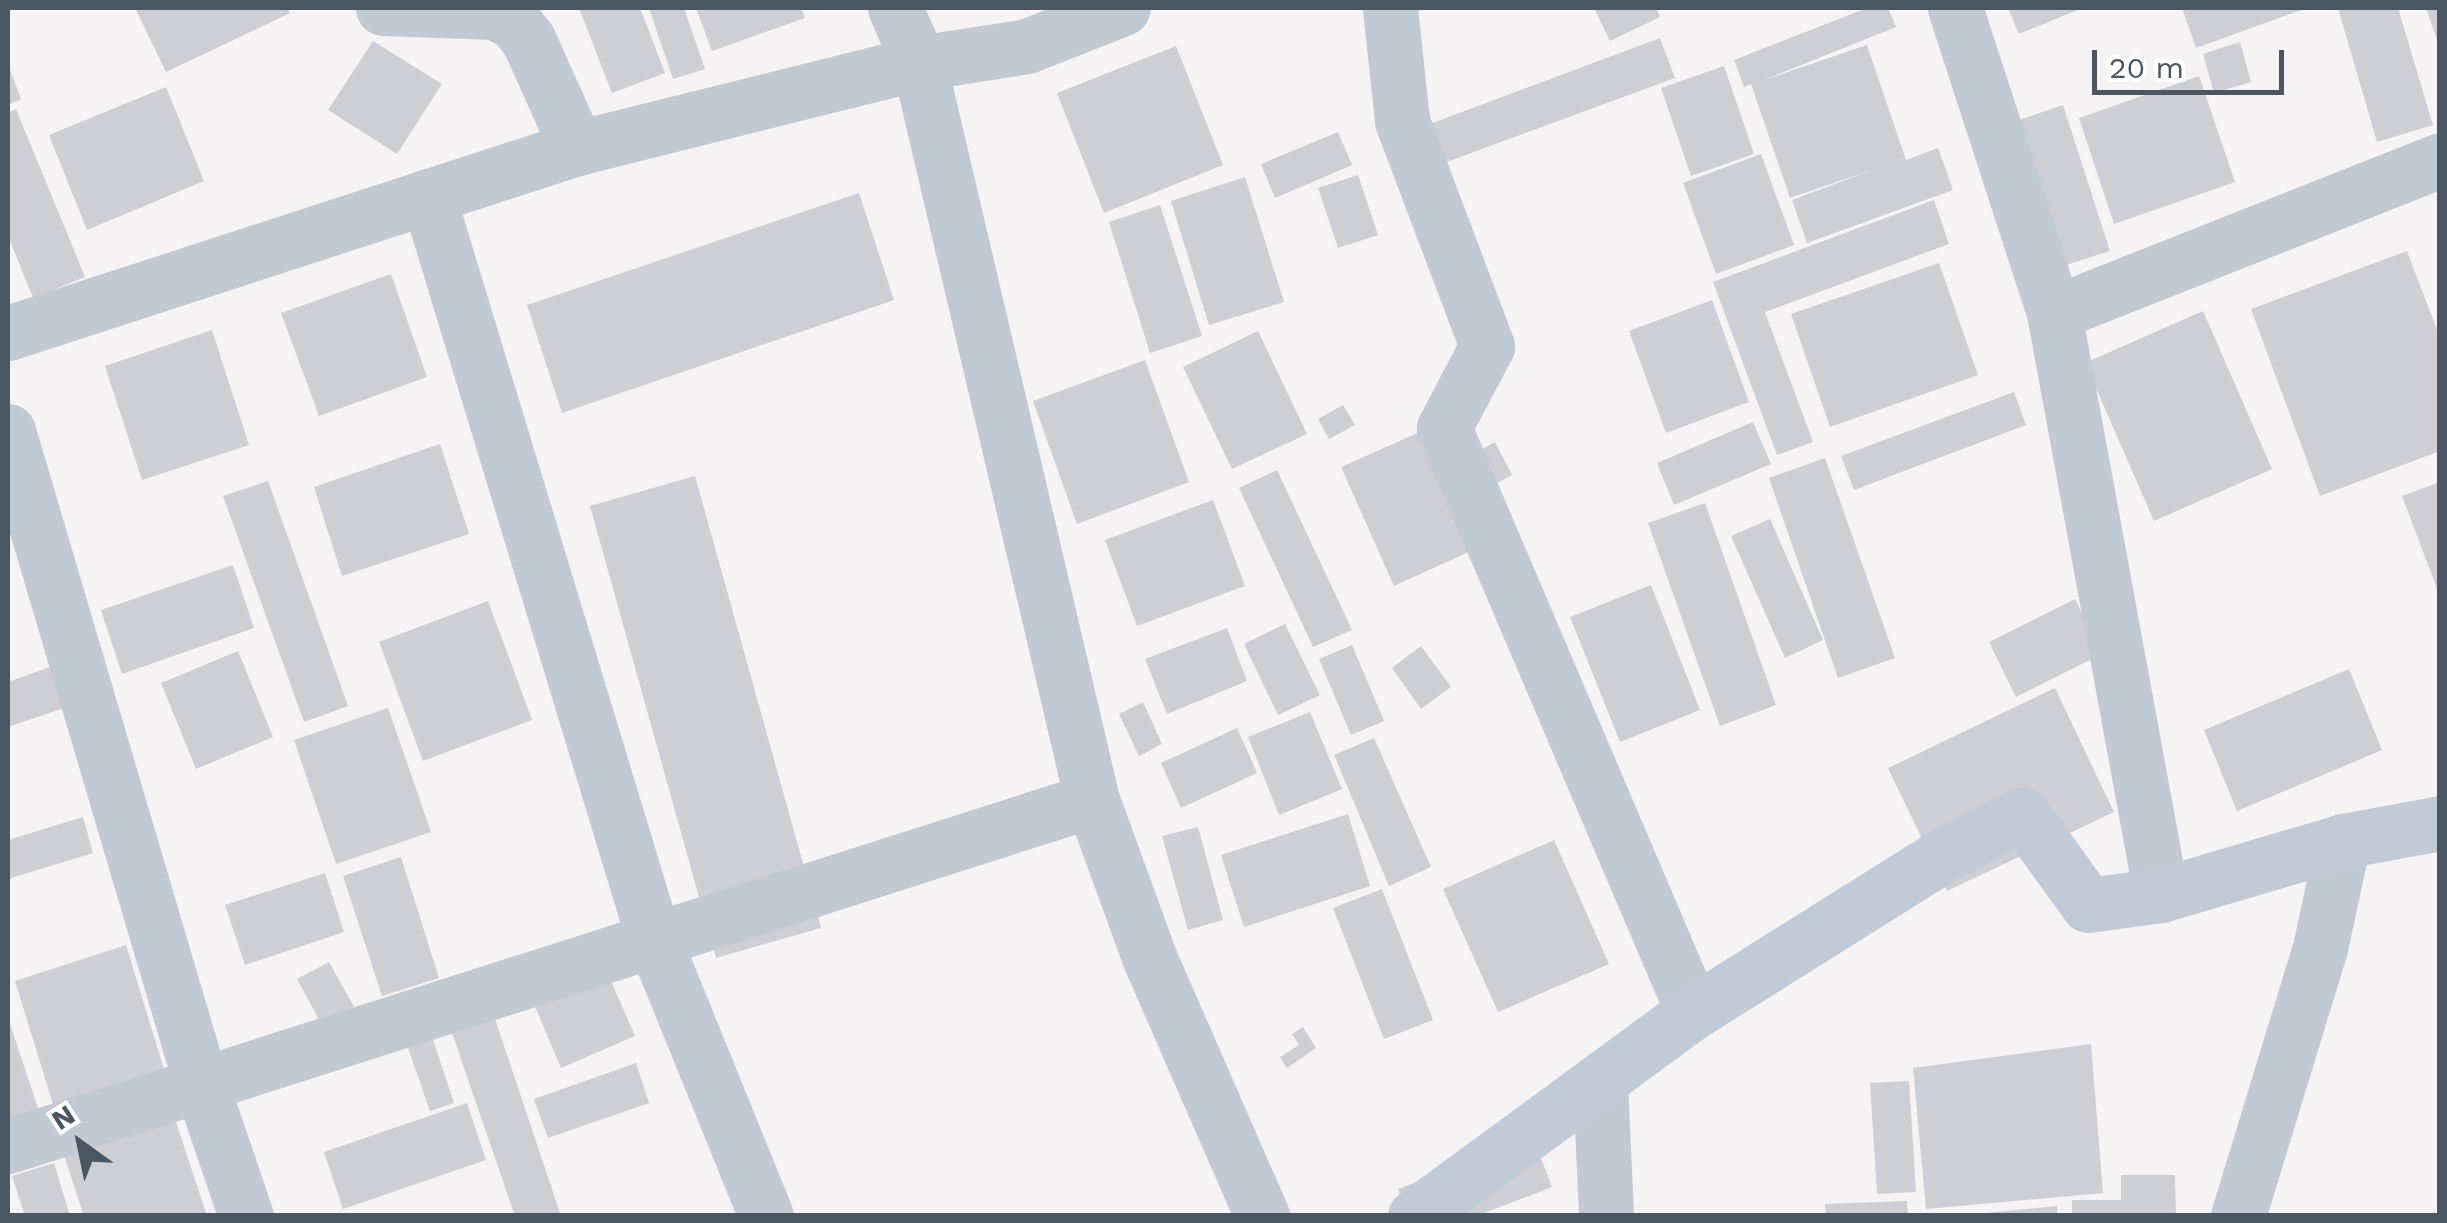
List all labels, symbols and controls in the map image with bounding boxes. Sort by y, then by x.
scale bar [2097,30,2290,92]
text: 20 m [2109,50,2184,85]
north arrow [30,1093,130,1193]
text: N [46,1098,81,1137]

